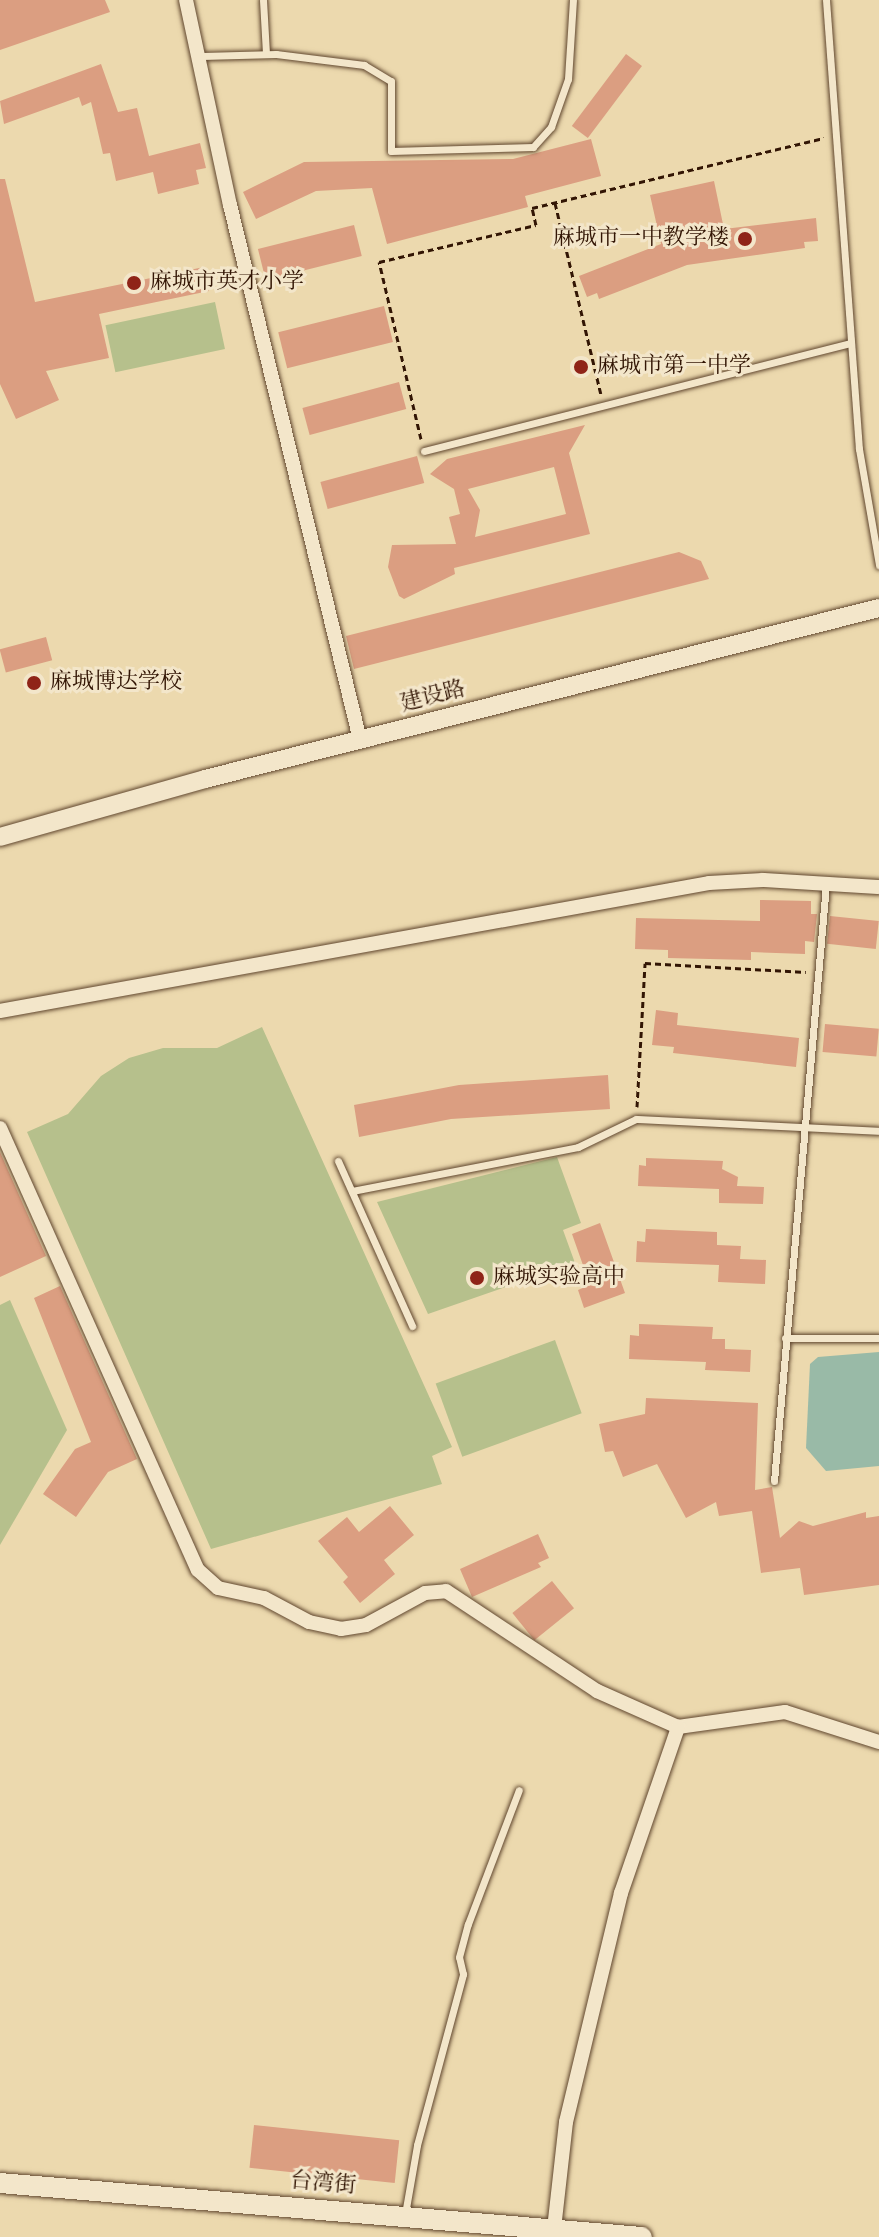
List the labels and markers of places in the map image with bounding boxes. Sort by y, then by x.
place label: 麻城市一中教学楼 [553,226,729,252]
marker: 麻城市一中教学楼 [736,230,754,248]
place label: 麻城市英才小学 [150,270,304,296]
marker: 麻城市英才小学 [125,274,143,292]
place label: 麻城市第一中学 [597,354,751,380]
marker: 麻城市第一中学 [572,358,590,376]
place label: 麻城博达学校 [50,670,182,696]
marker: 麻城博达学校 [25,674,43,692]
place label: 麻城实验高中 [493,1265,625,1291]
marker: 麻城实验高中 [468,1269,486,1287]

